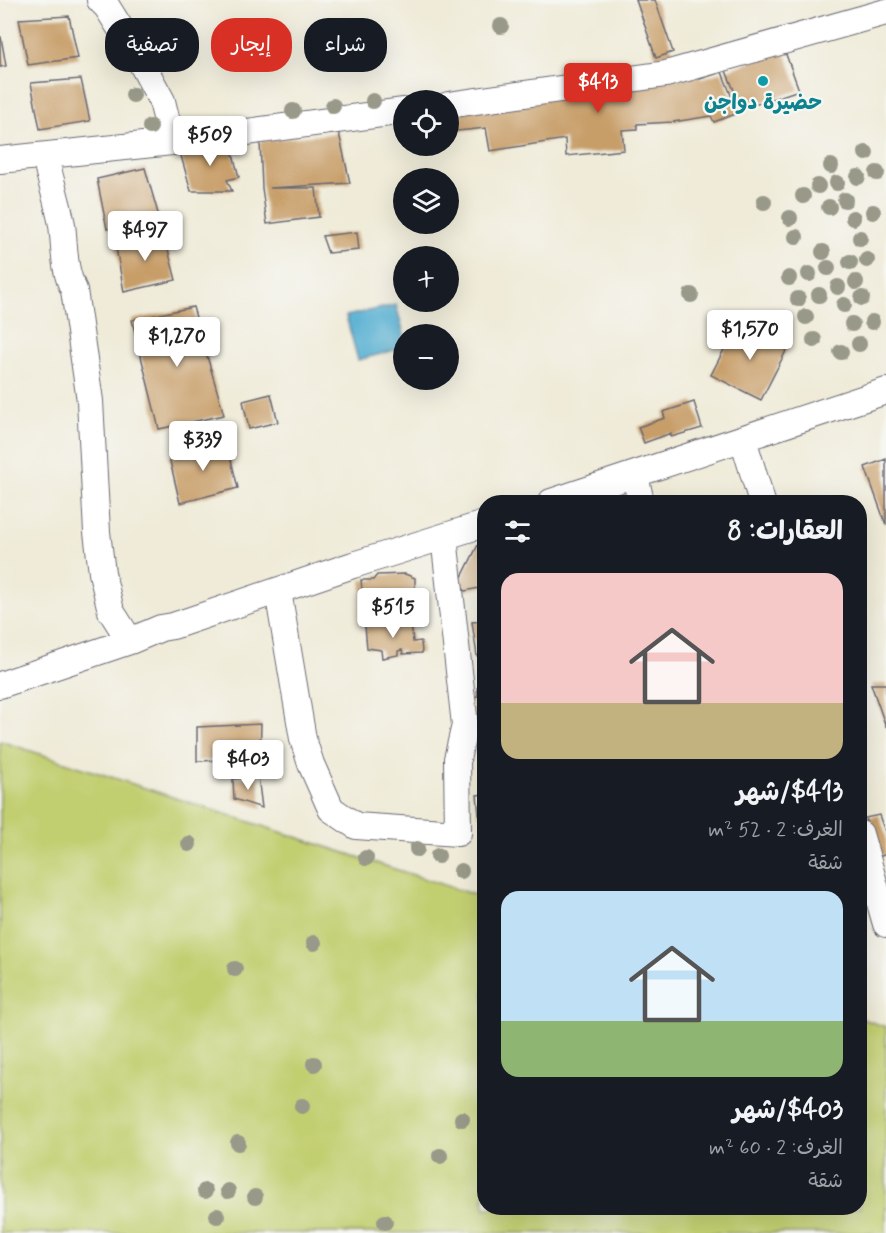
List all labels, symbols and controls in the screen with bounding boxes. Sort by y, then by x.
chip: تصفية [105,18,199,72]
chip: إيجار [211,18,292,72]
chip: شراء [304,18,387,72]
pin: $413 [562,63,634,114]
text: $413 [578,69,618,96]
marker: حضيرة دواجن [756,74,770,88]
place label: حضيرة دواجن [704,89,822,117]
map controls [393,90,459,390]
button: locate [393,90,459,156]
pin: $509 [174,116,246,167]
text: $509 [187,122,233,149]
button: layers [393,168,459,234]
pin: $497 [109,211,181,262]
text: $497 [122,217,168,244]
button: + [393,246,459,312]
pin: $1,570 [701,310,799,361]
text: $1,570 [721,316,779,343]
pin: $1,270 [128,317,226,368]
text: $1,270 [148,323,206,350]
button: − [393,324,459,390]
pin: $339 [167,421,239,472]
text: $339 [183,427,223,454]
icon: filters [501,515,534,548]
text: العقارات: 8 [727,515,843,549]
pin: $515 [357,588,429,639]
text: $515 [371,594,415,621]
icon: home [618,612,726,720]
pin: $403 [212,740,284,791]
text: $403 [226,746,270,773]
text: $413/شهر [736,776,843,810]
text: الغرف: 2 · 52 m² [708,817,843,844]
text: شقة [808,850,843,877]
icon: home [618,930,726,1038]
text: $403/شهر [733,1094,843,1128]
text: الغرف: 2 · 60 m² [709,1135,843,1162]
text: شقة [808,1168,843,1195]

